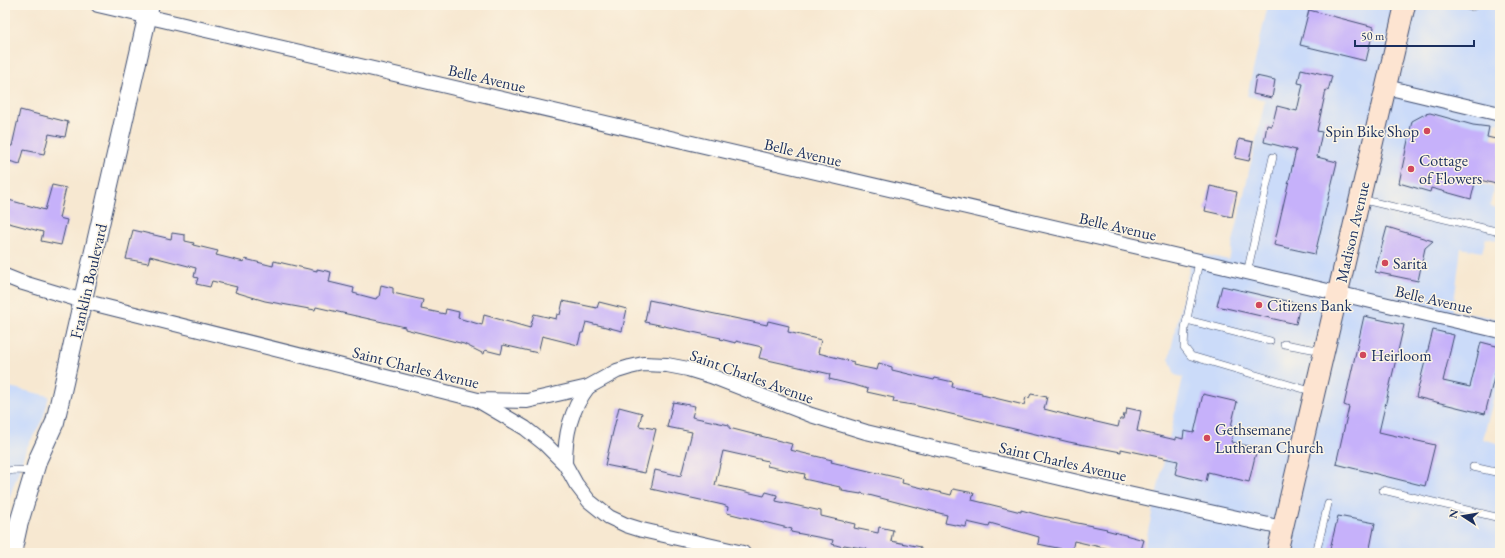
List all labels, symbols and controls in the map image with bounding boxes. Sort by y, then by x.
scale bar [1355,22,1474,48]
text: 50 m [1361,28,1385,44]
street label: Belle Avenue [446,59,528,98]
place label: Spin Bike Shop [1326,121,1419,142]
marker: Spin Bike Shop [1422,126,1432,136]
street label: Belle Avenue [762,133,844,172]
place label: Cottage of Flowers [1419,150,1482,189]
marker: Cottage of Flowers [1406,164,1416,174]
street label: Madison Avenue [1331,179,1374,285]
street label: Belle Avenue [1077,207,1159,246]
street label: Franklin Boulevard [65,221,112,341]
place label: Sarita [1393,253,1428,274]
marker: Sarita [1380,258,1390,268]
street label: Belle Avenue [1393,280,1475,319]
place label: Citizens Bank [1267,295,1353,316]
marker: Citizens Bank [1254,300,1264,310]
street label: Saint Charles Avenue [350,342,482,393]
street label: Saint Charles Avenue [687,344,817,409]
place label: Heirloom [1371,345,1432,366]
marker: Heirloom [1358,350,1368,360]
place label: Gethsemane Lutheran Church [1215,419,1324,458]
marker: Gethsemane Lutheran Church [1202,433,1212,443]
street label: Saint Charles Avenue [997,437,1129,486]
north arrow [1443,496,1483,536]
text: N [1445,508,1461,520]

